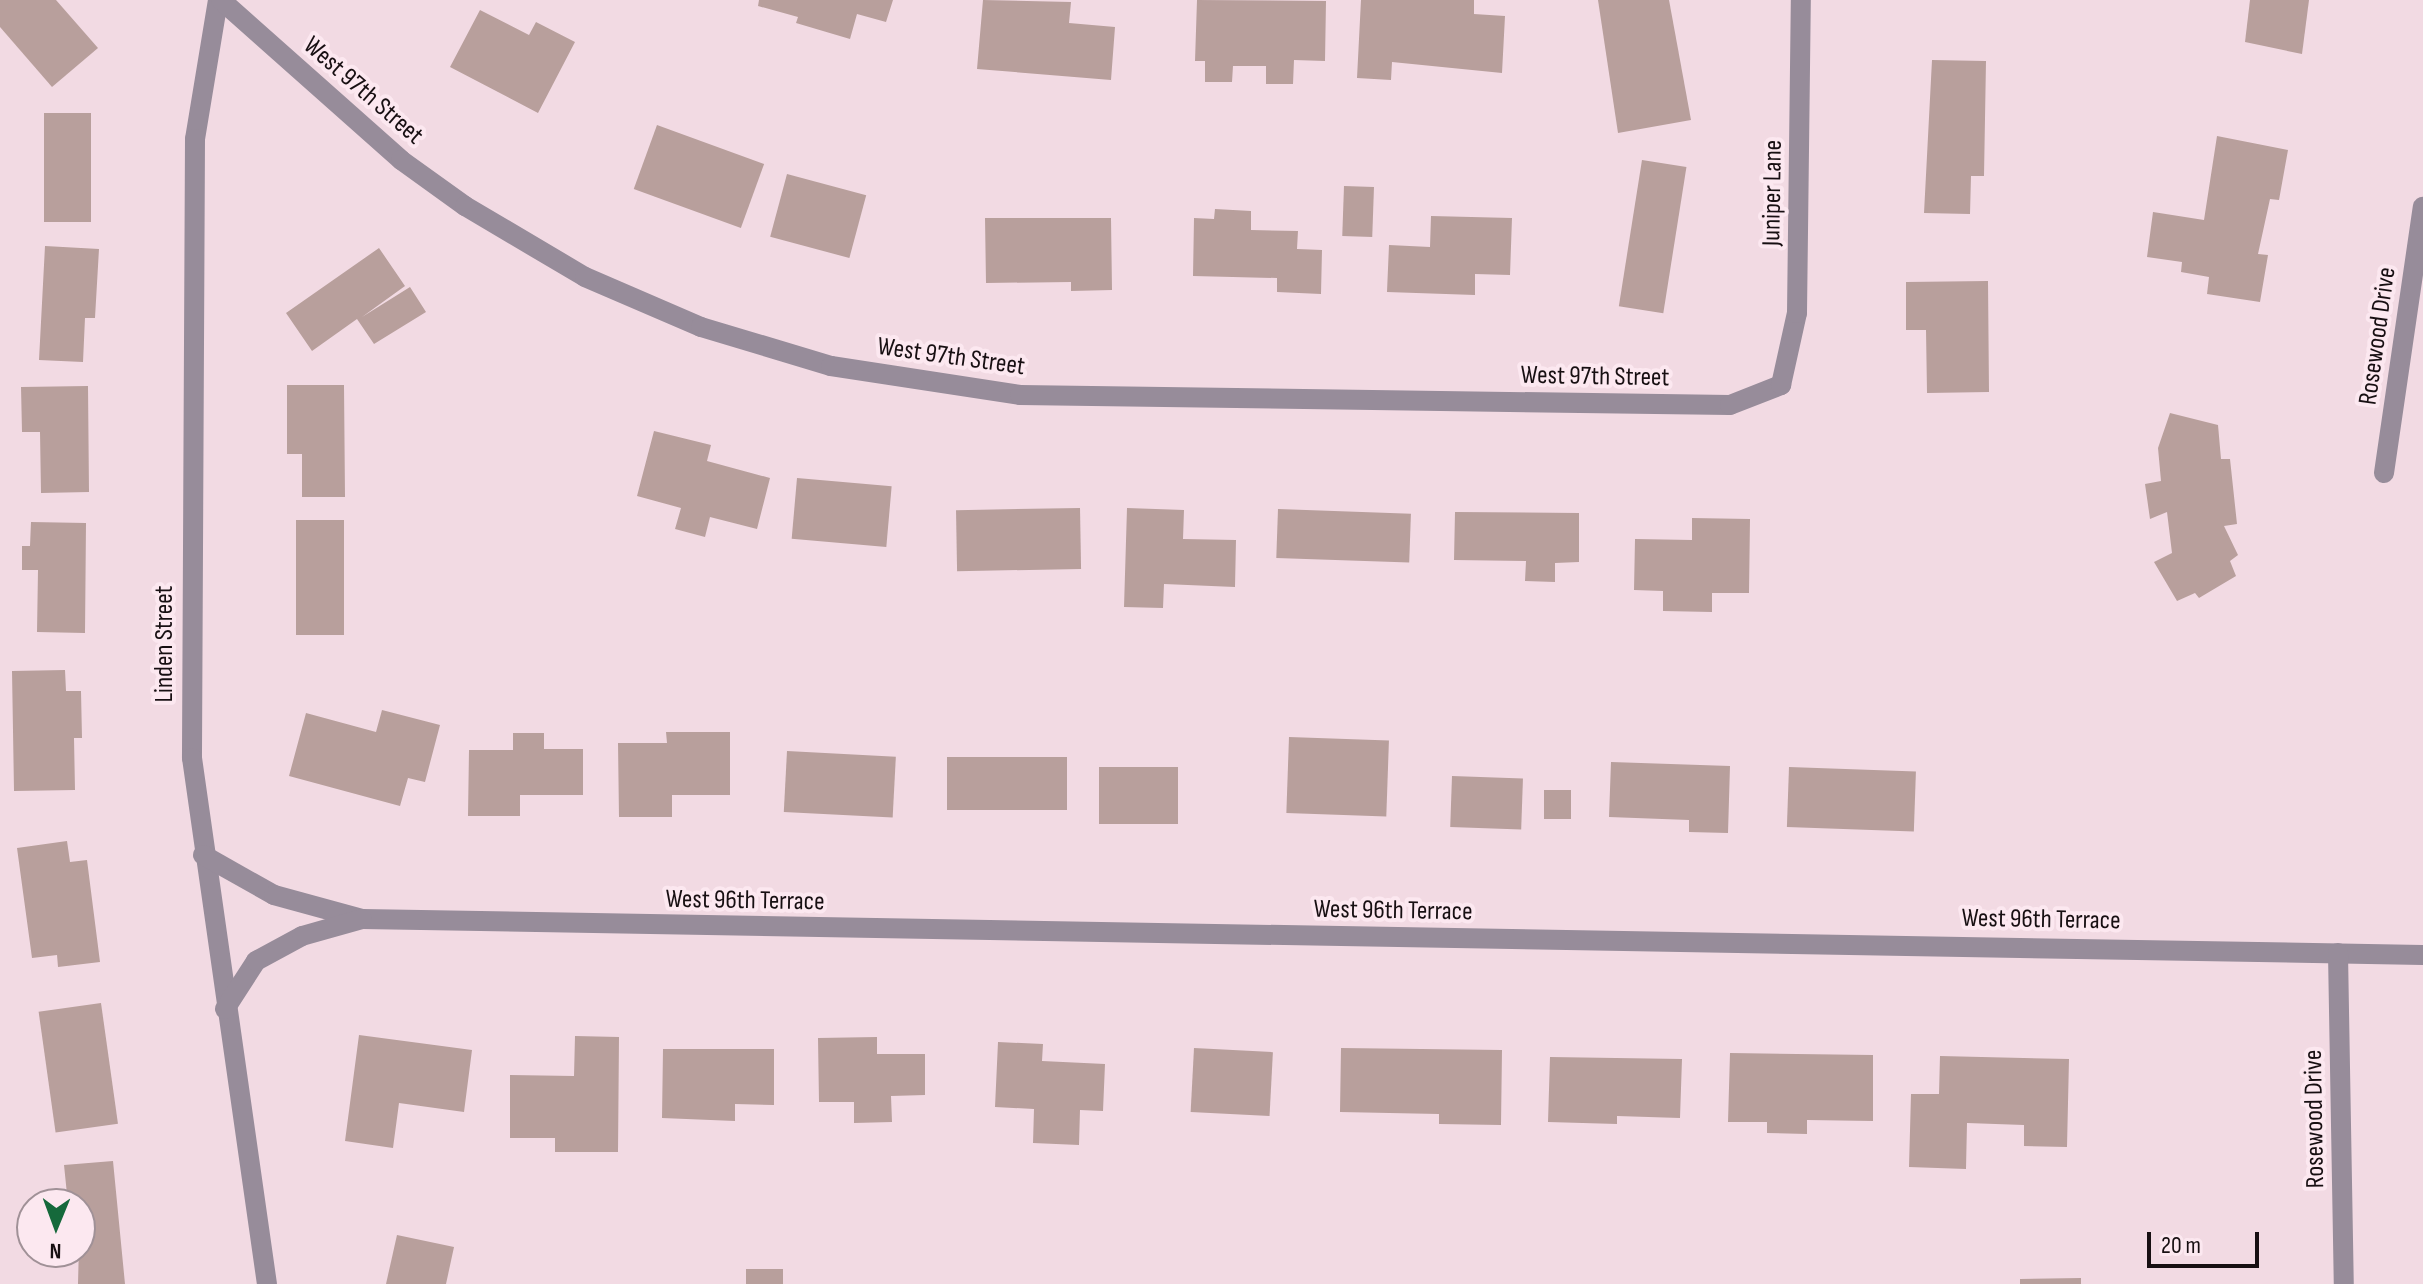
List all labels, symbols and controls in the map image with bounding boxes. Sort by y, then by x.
street label: West 97th Street [297,31,429,151]
street label: Juniper Lane [1756,140,1790,246]
street label: Rosewood Drive [2353,265,2403,407]
street label: West 97th Street [875,331,1027,383]
street label: West 97th Street [1520,360,1670,394]
street label: Linden Street [149,586,181,702]
street label: West 96th Terrace [665,884,825,918]
street label: West 96th Terrace [1313,894,1473,928]
street label: West 96th Terrace [1961,903,2121,937]
street label: Rosewood Drive [2298,1049,2332,1189]
north arrow [16,1188,96,1268]
scale bar [2151,1216,2263,1266]
text: 20 m [2161,1231,2201,1260]
text: N [49,1237,62,1264]

